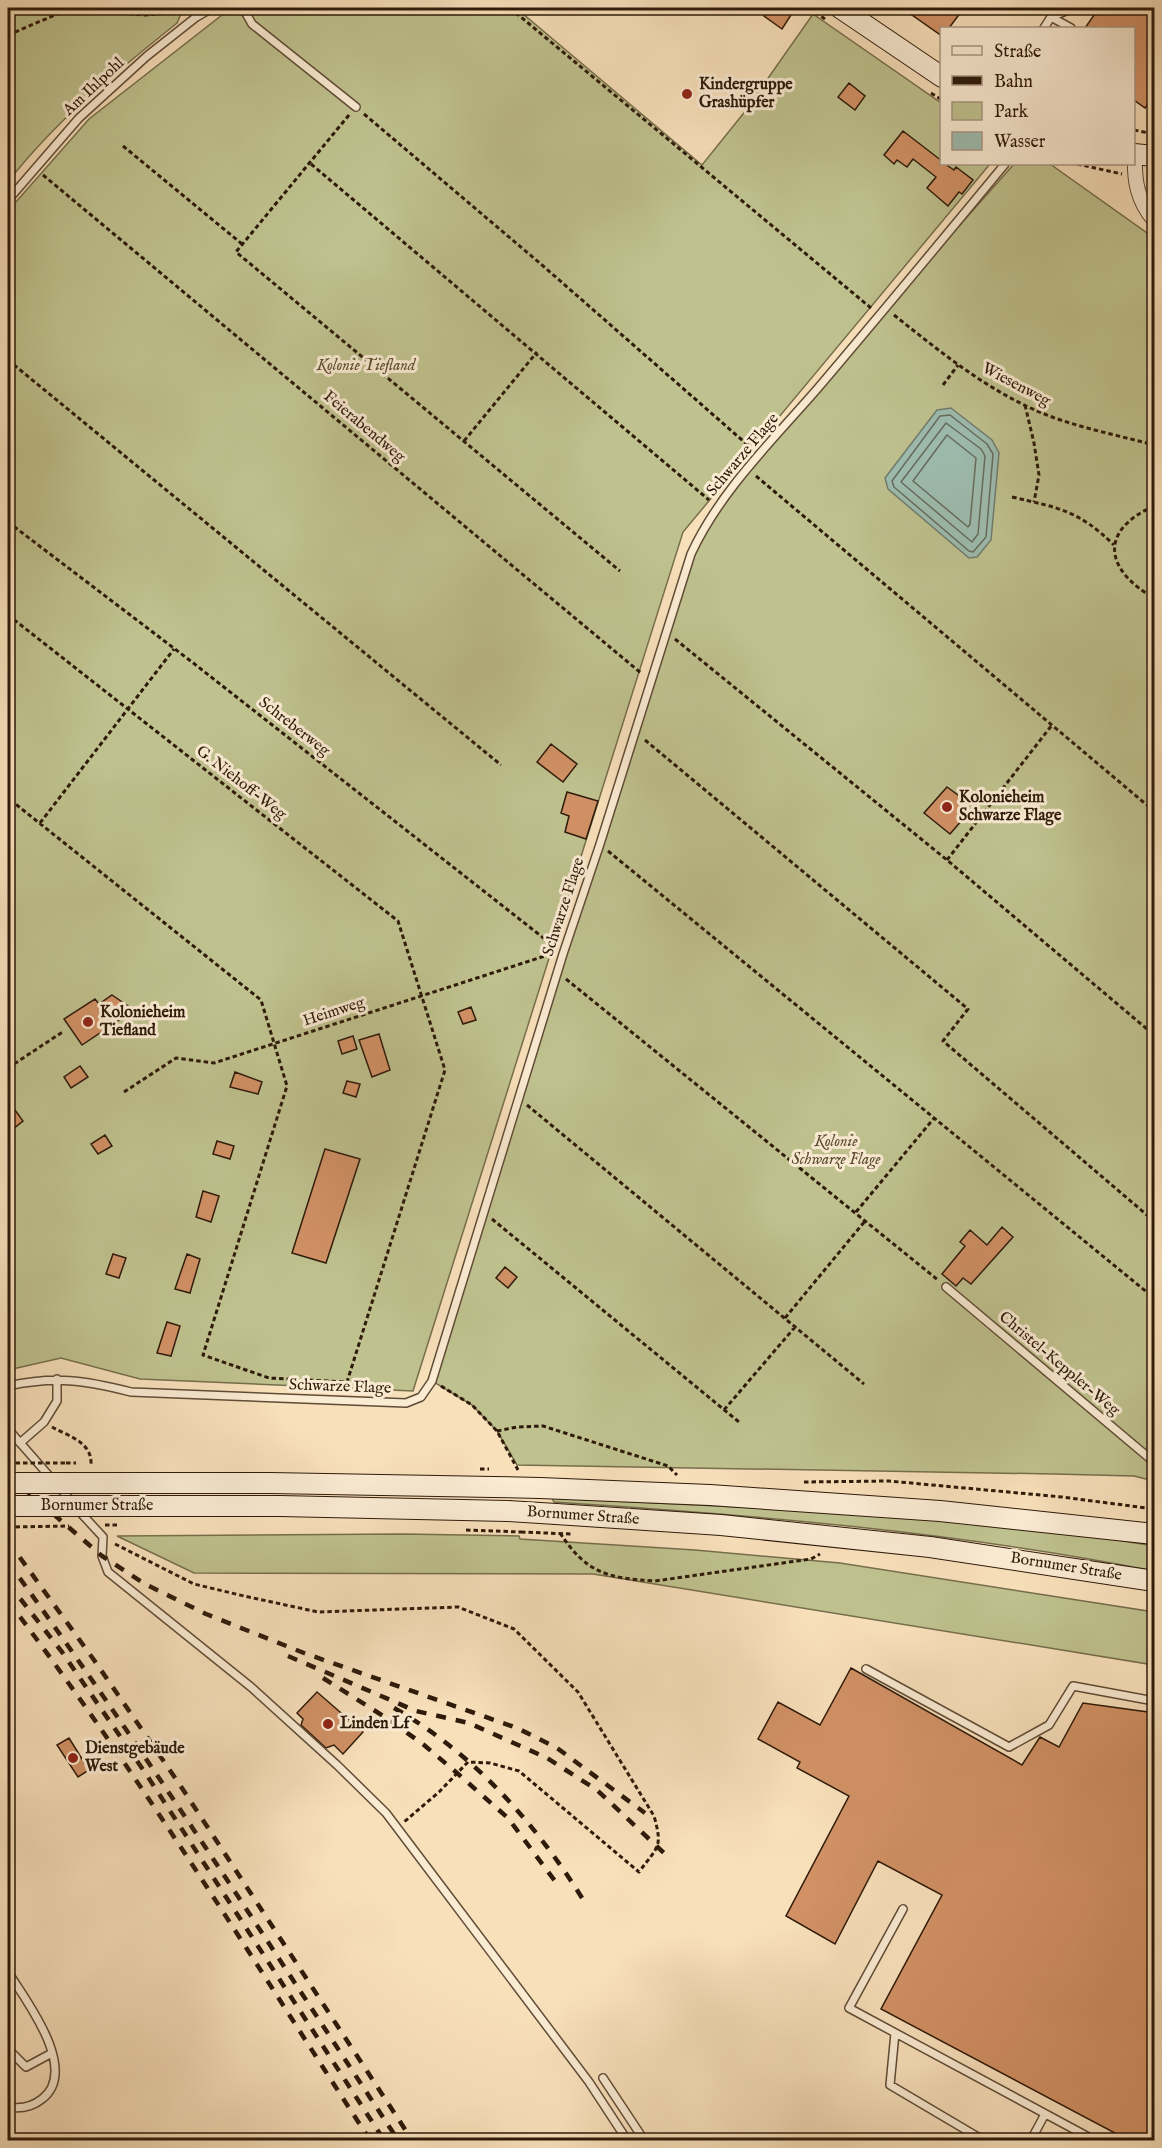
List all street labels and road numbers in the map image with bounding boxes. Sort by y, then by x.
street label: Am Ihlpohl [58,53,129,121]
street label: Wiesenweg [978,359,1054,411]
street label: Feierabendweg [319,387,409,467]
street label: Schwarze Flage [702,409,784,501]
street label: Schreberweg [254,693,334,761]
street label: G. Niehoff-Weg [192,742,290,825]
street label: Schwarze Flage [539,855,589,959]
street label: Heimweg [301,993,368,1031]
street label: Christel-Keppler-Weg [994,1307,1124,1421]
street label: Schwarze Flage [289,1375,391,1399]
street label: Bornumer Straße [41,1496,153,1516]
street label: Bornumer Straße [526,1502,640,1530]
street label: Bornumer Straße [1009,1548,1123,1586]

